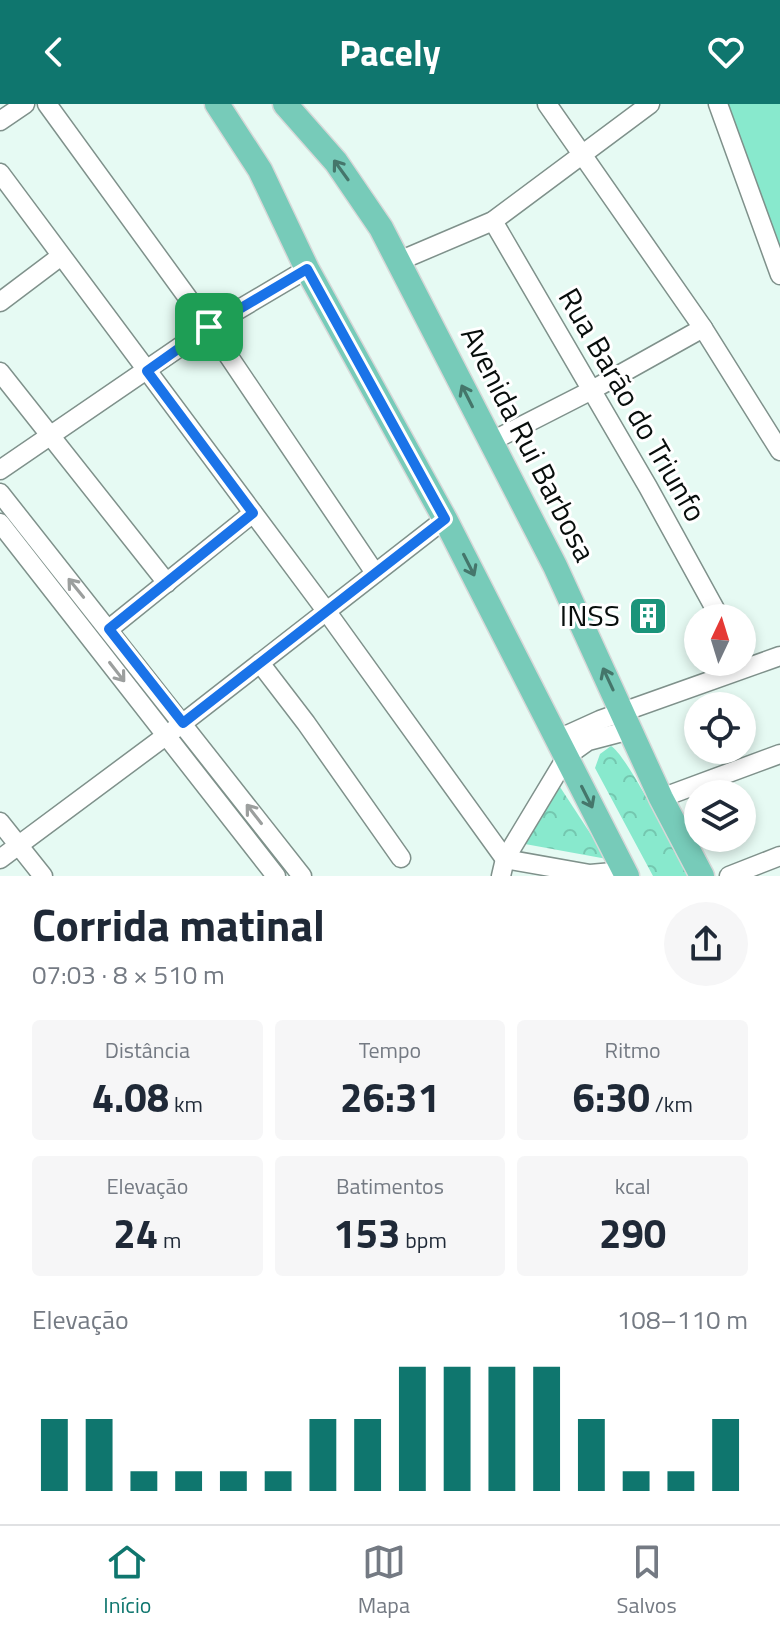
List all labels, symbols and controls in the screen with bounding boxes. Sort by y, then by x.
text: Pacely [339,25,441,80]
icon: back [32,30,76,74]
icon: heart [704,30,748,74]
one-way arrow [333,159,349,181]
street label: Rua Barão do Triunfo [547,279,719,530]
pin [175,293,243,361]
icon: arrive [187,305,231,349]
street label: Avenida Rui Barbosa [450,318,608,569]
one-way arrow [459,385,475,409]
one-way arrow [462,553,478,576]
one-way arrow [67,578,85,599]
place label: INSS [560,592,620,638]
building icon: INSS [627,595,669,637]
north arrow [684,604,756,676]
map controls [684,604,756,852]
one-way arrow [109,661,126,682]
one-way arrow [600,668,615,692]
button: locate [684,692,756,764]
button: layers [684,780,756,852]
one-way arrow [580,784,595,808]
one-way arrow [246,804,263,826]
text: Corrida matinal [32,891,325,958]
button: share [664,902,748,986]
text: 07:03 · 8 × 510 m [32,955,225,994]
text: Distância [105,1033,190,1067]
text: Tempo [359,1033,421,1067]
text: Ritmo [605,1033,661,1067]
text: 4.08 [92,1067,169,1128]
text: 26:31 [340,1067,440,1128]
text: 6:30 [573,1067,650,1128]
text: km [169,1087,203,1121]
text: /km [650,1087,693,1121]
text: Elevação [106,1169,188,1203]
text: Batimentos [336,1169,444,1203]
text: kcal [615,1169,651,1203]
text: 24 [113,1203,158,1264]
text: 153 [333,1203,400,1264]
text: 290 [599,1203,666,1264]
text: m [158,1223,181,1257]
text: bpm [400,1223,447,1257]
text: Elevação [32,1300,129,1339]
text: 108–110 m [617,1300,748,1339]
tab: Início [103,1540,151,1622]
tab: Mapa [358,1540,410,1622]
tab: Salvos [616,1540,677,1622]

